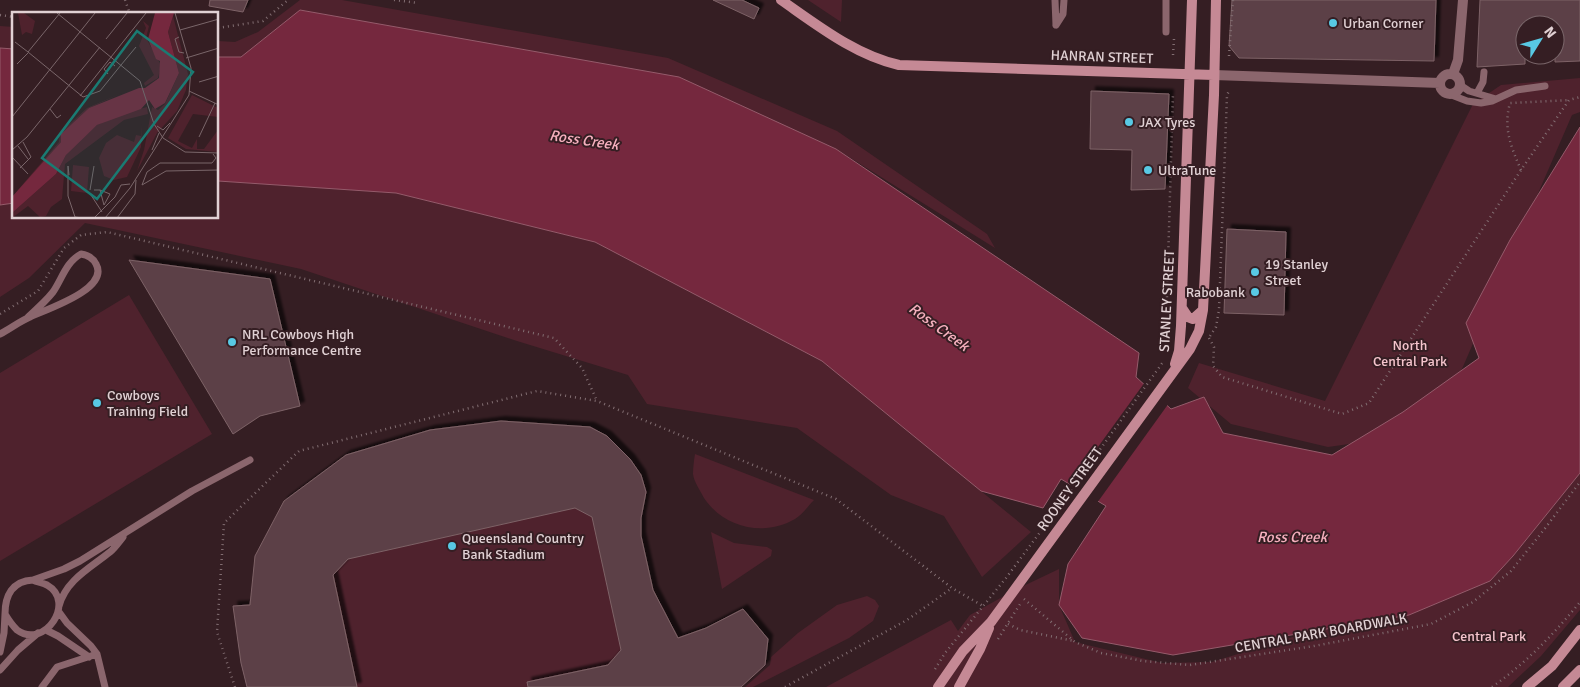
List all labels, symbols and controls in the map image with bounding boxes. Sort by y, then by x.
inset map [12,12,219,219]
place label: Urban Corner [1343,15,1424,32]
north arrow [1515,15,1565,65]
marker: Urban Corner [1327,17,1339,29]
text: N [1540,23,1560,41]
street label: HANRAN STREET [1050,47,1154,67]
place label: JAX Tyres [1139,114,1195,131]
marker: JAX Tyres [1123,116,1135,128]
water label: Ross Creek [548,126,621,154]
place label: UltraTune [1158,162,1216,179]
marker: UltraTune [1142,164,1154,176]
street label: STANLEY STREET [1156,249,1178,352]
place label: 19 Stanley Street [1265,256,1328,289]
marker: 19 Stanley Street [1249,266,1261,278]
place label: Rabobank [1186,284,1245,301]
marker: Rabobank [1249,286,1261,298]
water label: Ross Creek [905,299,974,356]
place label: NRL Cowboys High Performance Centre [242,326,361,359]
marker: NRL Cowboys High Performance Centre [226,336,238,348]
park label: North Central Park [1373,337,1447,370]
place label: Cowboys Training Field [107,387,188,420]
marker: Cowboys Training Field [91,397,103,409]
street label: ROONEY STREET [1034,444,1106,534]
water label: Ross Creek [1257,528,1328,546]
place label: Queensland Country Bank Stadium [462,530,584,563]
marker: Queensland Country Bank Stadium [446,540,458,552]
street label: CENTRAL PARK BOARDWALK [1234,609,1409,657]
park label: Central Park [1452,628,1526,645]

